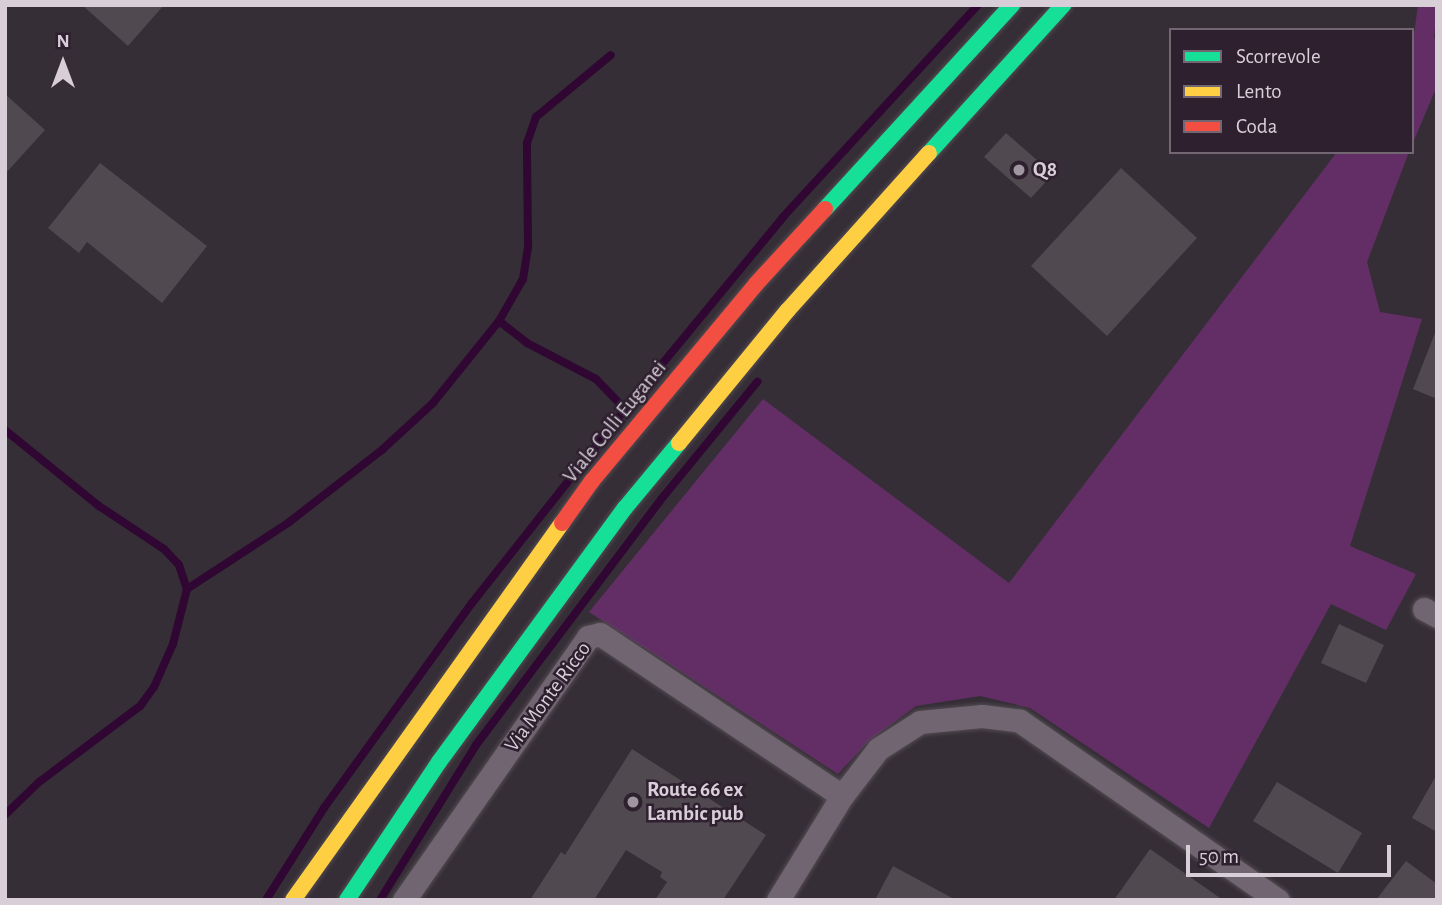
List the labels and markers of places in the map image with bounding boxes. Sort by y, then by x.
place label: Q8 [1033,157,1057,183]
marker: Q8 [1011,162,1027,178]
place label: Route 66 ex Lambic pub [647,777,744,827]
marker: Route 66 ex Lambic pub [625,794,641,810]

